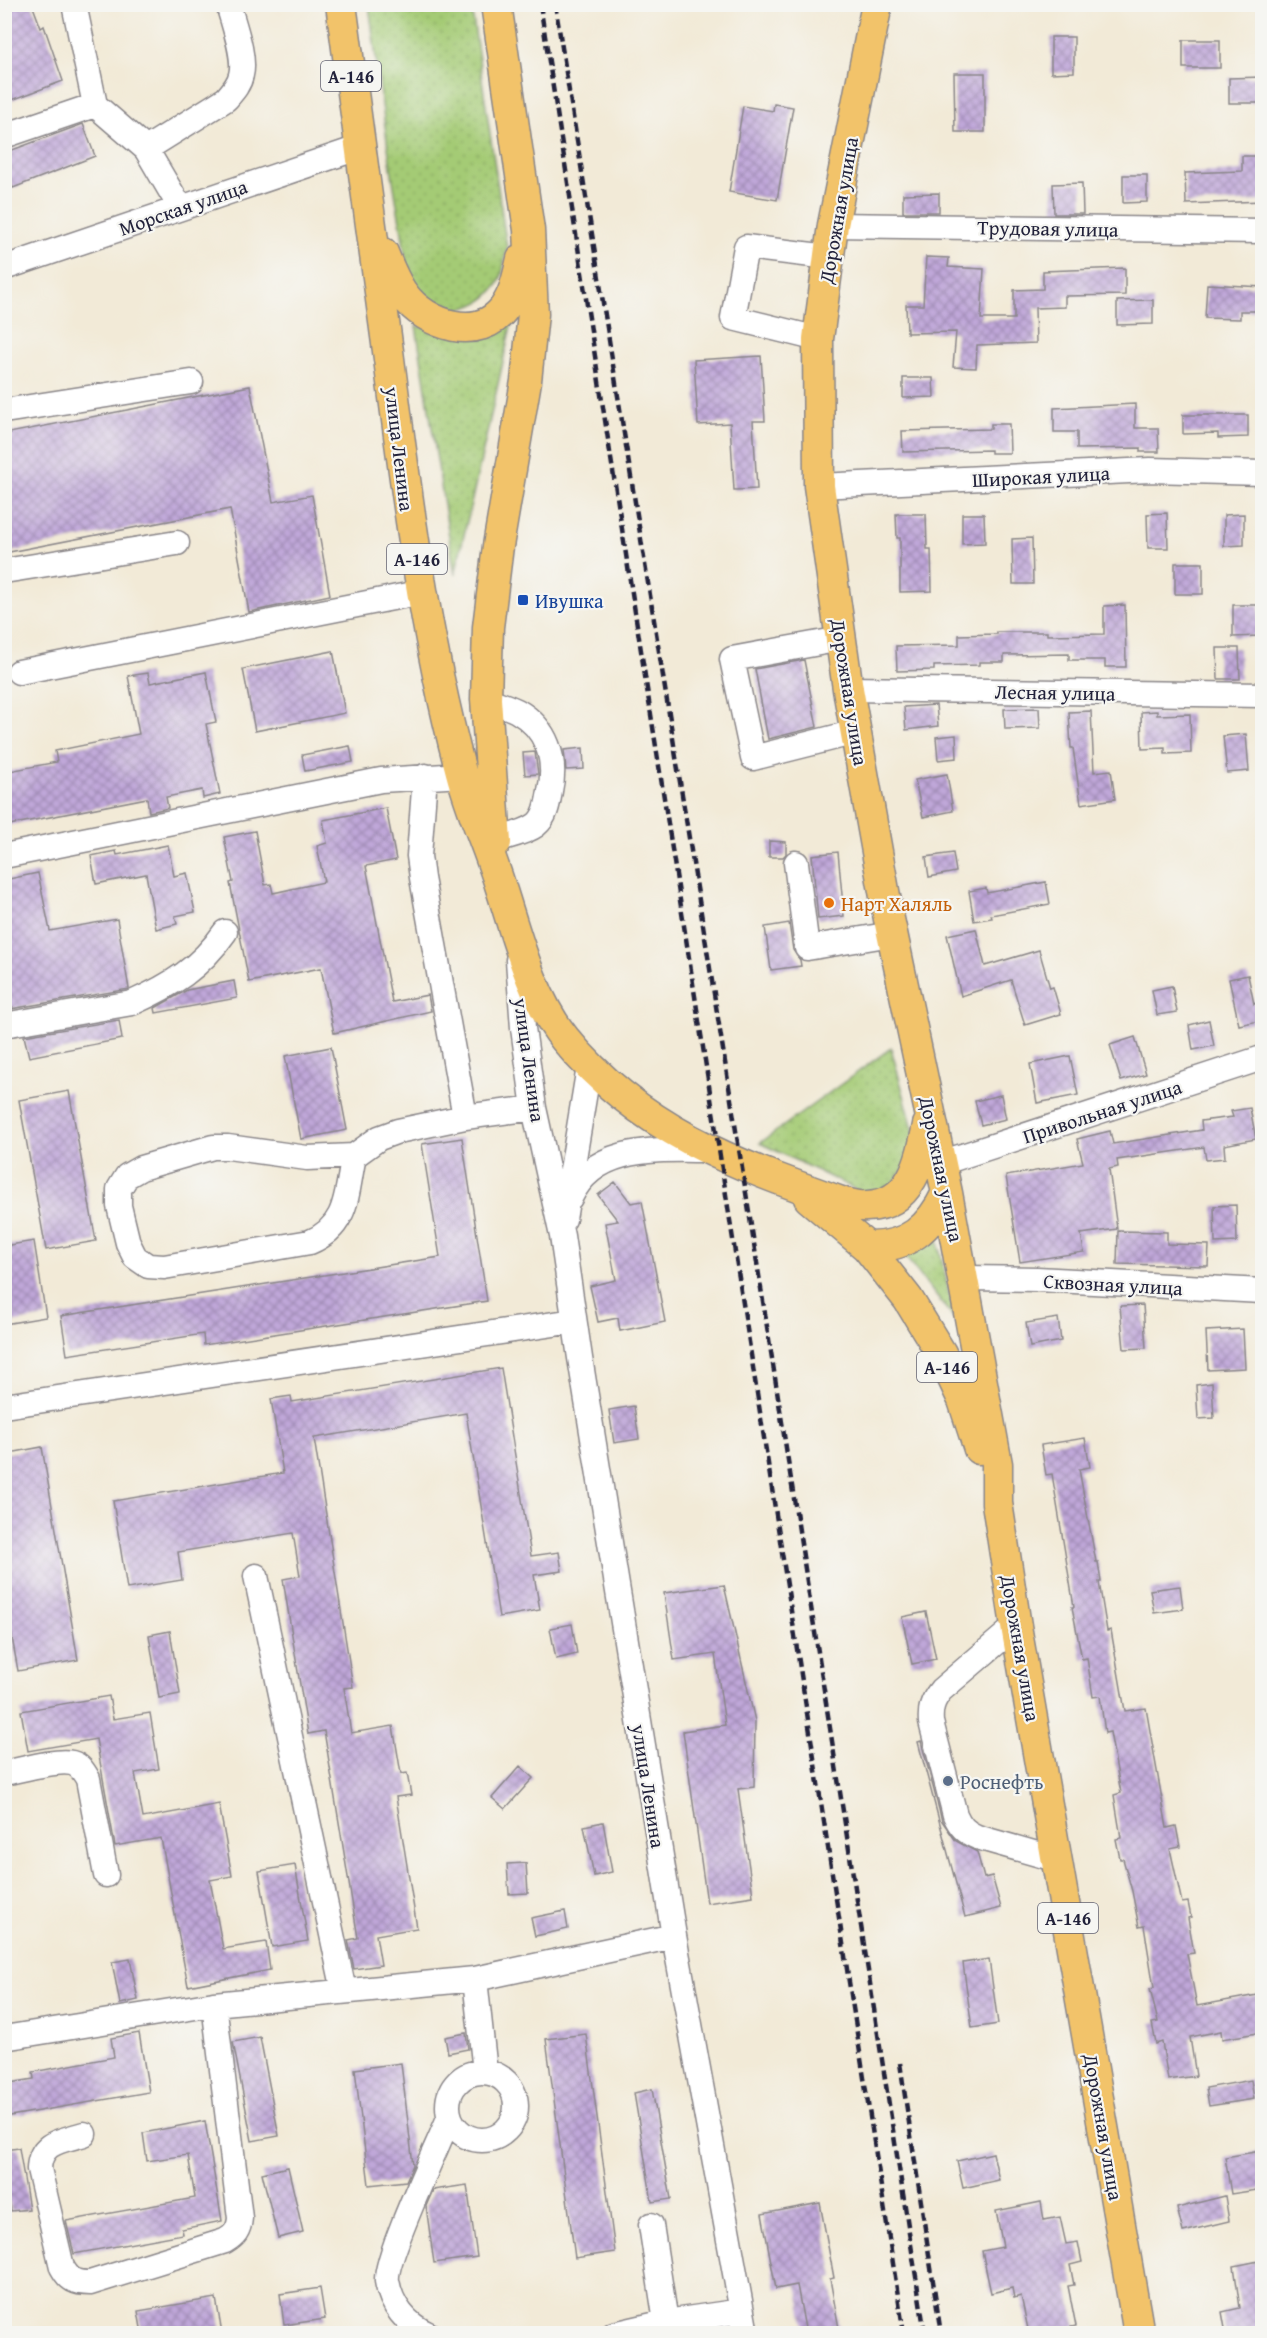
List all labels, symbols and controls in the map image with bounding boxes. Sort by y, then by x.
road number: А-146 [321,61,381,91]
street label: Дорожная улица [811,134,865,287]
street label: Морская улица [115,171,252,243]
street label: Трудовая улица [977,212,1119,244]
street label: улица Ленина [378,384,422,513]
street label: Широкая улица [971,458,1111,494]
road number: А-146 [387,544,447,574]
place label: Ивушка [535,586,604,615]
marker: Ивушка [516,593,530,607]
street label: Дорожная улица [824,616,876,768]
street label: Лесная улица [994,676,1116,708]
place label: Нарт Халяль [841,889,952,918]
marker: Нарт Халяль [822,896,836,910]
street label: улица Ленина [507,995,553,1124]
street label: Привольная улица [1019,1071,1186,1150]
street label: Дорожная улица [912,1092,972,1245]
street label: Сквозная улица [1043,1266,1184,1302]
road number: А-146 [917,1352,977,1382]
street label: Дорожная улица [994,1571,1048,1724]
street label: улица Ленина [625,1721,673,1851]
place label: Роснефть [960,1767,1043,1796]
marker: Роснефть [941,1774,955,1788]
road number: А-146 [1038,1903,1098,1933]
street label: Дорожная улица [1077,2050,1131,2203]

